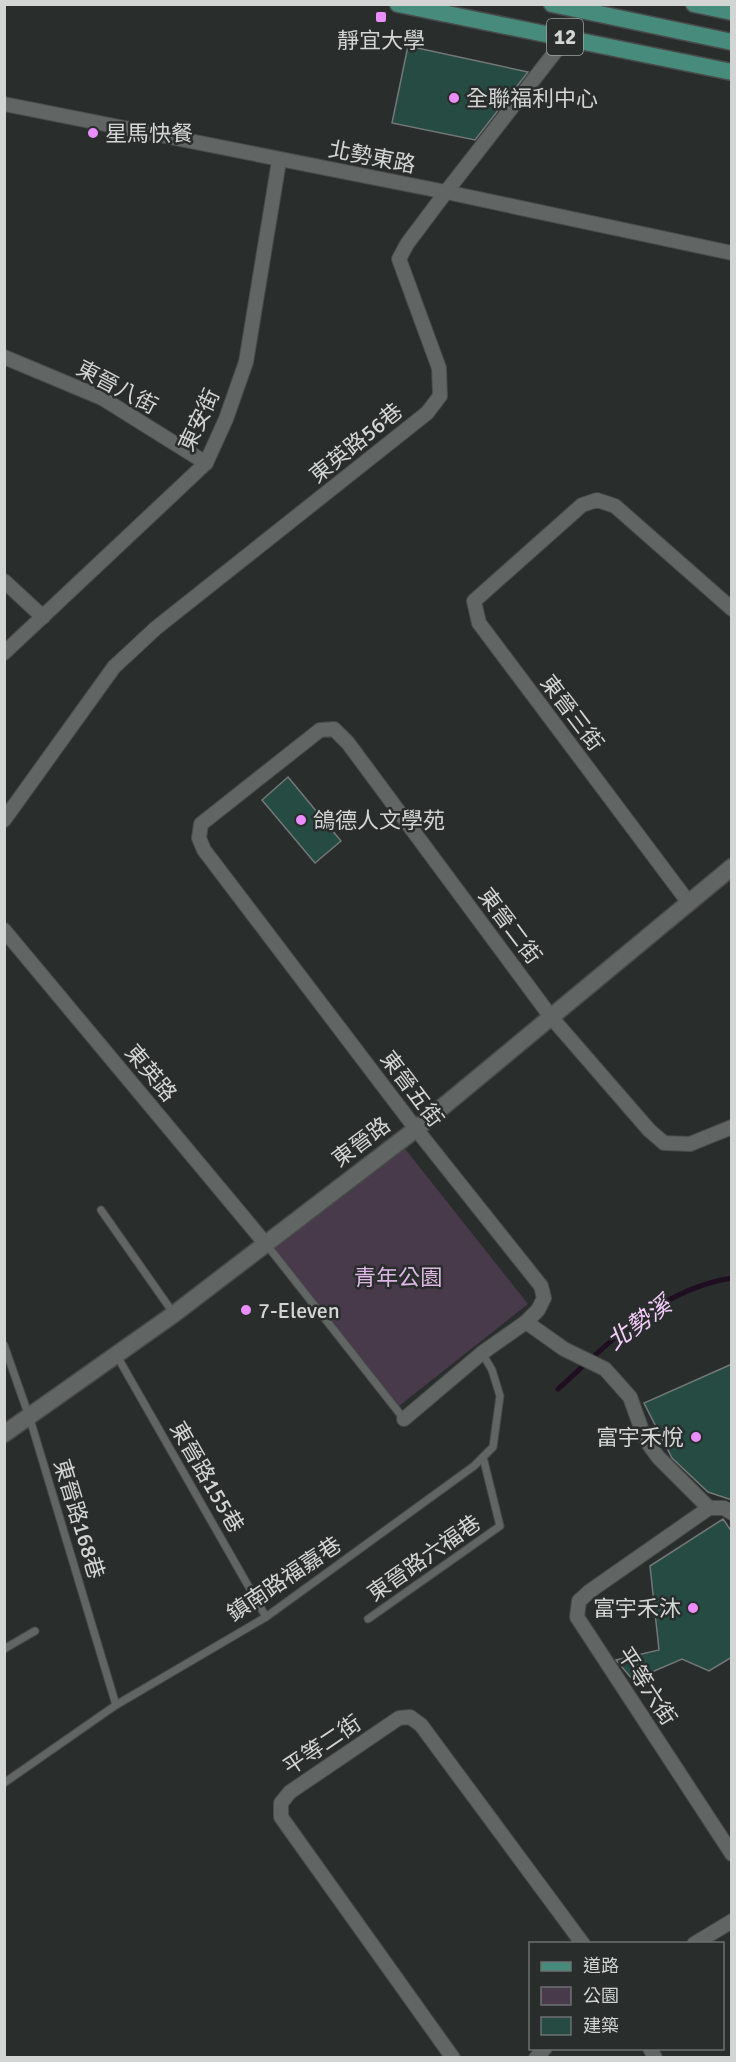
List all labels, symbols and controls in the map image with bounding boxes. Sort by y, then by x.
marker: 靜宜大學 [374,10,388,24]
road number: 12 [547,19,583,55]
place label: 靜宜大學 [337,27,425,54]
place label: 全聯福利中心 [466,85,598,112]
marker: 全聯福利中心 [447,91,461,105]
place label: 星馬快餐 [105,120,193,147]
marker: 星馬快餐 [86,126,100,140]
street label: 北勢東路 [326,135,418,179]
street label: 東晉八街 [72,354,162,420]
street label: 東安街 [173,384,225,456]
street label: 東英路56巷 [304,397,408,489]
street label: 東晉三街 [535,670,609,756]
place label: 鴿德人文學苑 [313,807,445,834]
marker: 鴿德人文學苑 [294,813,308,827]
street label: 東晉二街 [473,883,547,969]
street label: 東英路 [119,1039,183,1107]
street label: 東晉五街 [375,1046,449,1132]
street label: 東晉路 [327,1111,395,1173]
park label: 青年公園 [354,1264,442,1291]
water label: 北勢溪 [601,1288,679,1356]
place label: 7-Eleven [258,1297,340,1324]
marker: 7-Eleven [239,1303,253,1317]
street label: 東晉路155巷 [164,1417,250,1537]
place label: 富宇禾悅 [596,1424,684,1451]
marker: 富宇禾悅 [689,1430,703,1444]
street label: 東晉路168巷 [48,1456,110,1582]
street label: 東晉路六福巷 [362,1509,486,1607]
street label: 鎮南路福嘉巷 [222,1531,346,1627]
place label: 富宇禾沐 [593,1595,681,1622]
marker: 富宇禾沐 [686,1601,700,1615]
street label: 平等六街 [612,1642,682,1730]
street label: 平等二街 [278,1709,366,1781]
legend [529,1942,724,2050]
text: 道路 [583,1955,619,1977]
text: 公園 [583,1985,619,2007]
text: 建築 [583,2015,619,2037]

